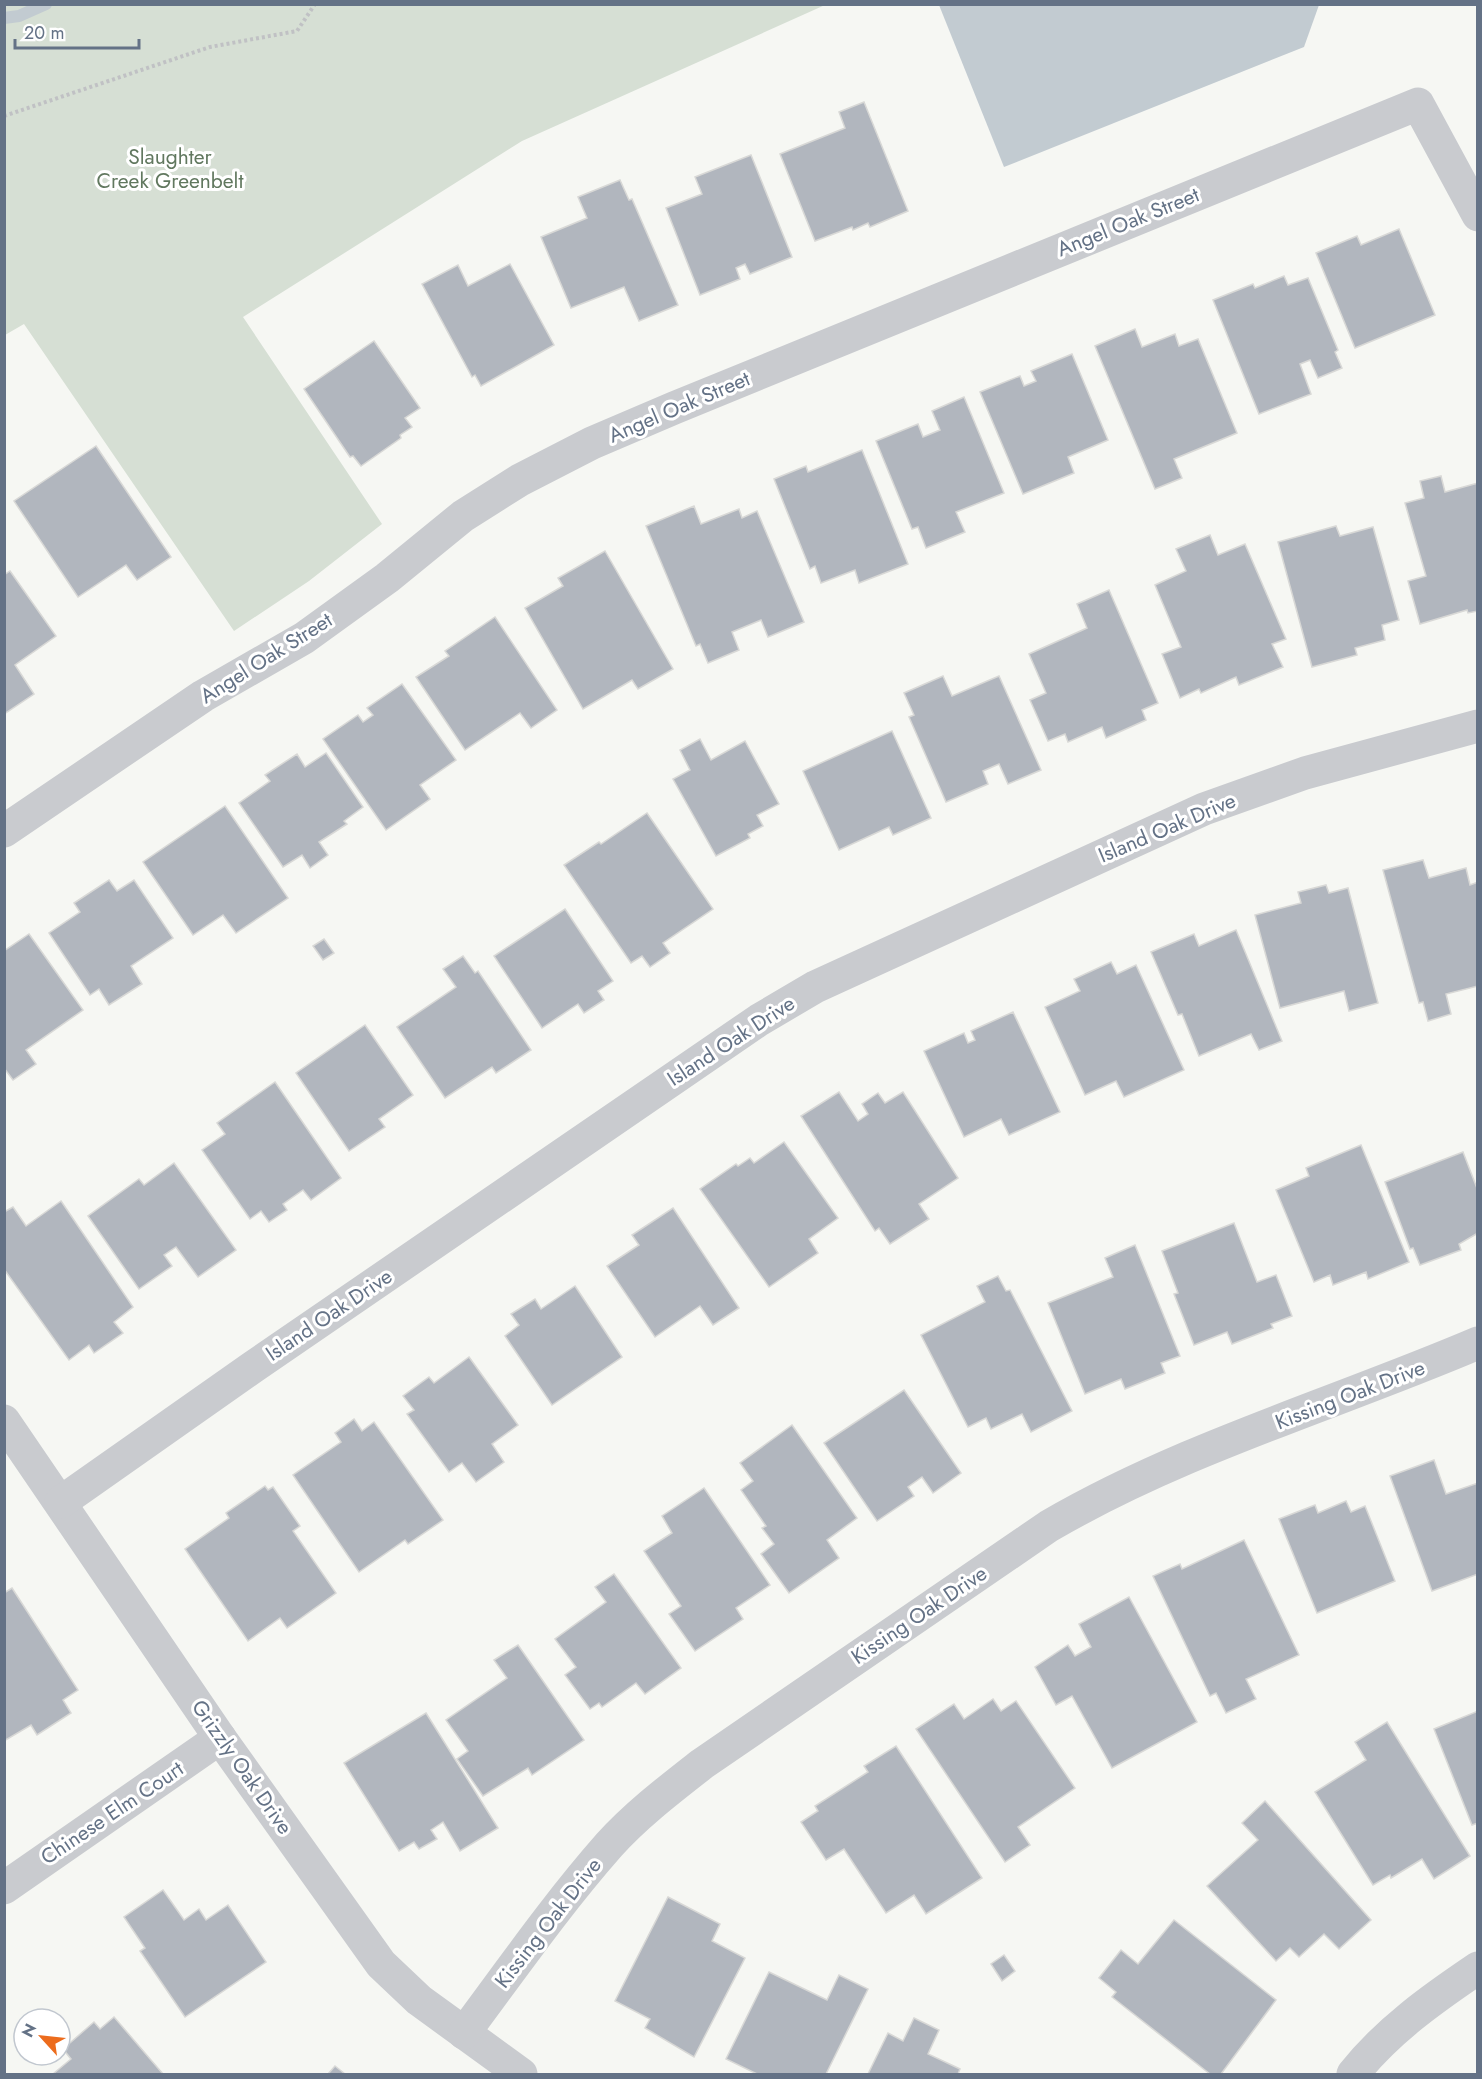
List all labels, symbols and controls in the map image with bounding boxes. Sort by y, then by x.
scale bar [15,12,140,50]
text: 20 m [24,20,64,46]
park label: Slaughter Creek Greenbelt [97,142,243,196]
street label: Angel Oak Street [1052,180,1204,264]
street label: Angel Oak Street [604,364,754,450]
street label: Angel Oak Street [194,605,338,711]
street label: Island Oak Drive [1094,785,1241,870]
street label: Island Oak Drive [661,988,801,1094]
street label: Island Oak Drive [260,1261,398,1368]
street label: Kissing Oak Drive [1271,1353,1429,1437]
street label: Kissing Oak Drive [845,1558,993,1672]
street label: Grizzly Oak Drive [184,1694,300,1841]
street label: Chinese Elm Court [35,1754,189,1872]
street label: Kissing Oak Drive [488,1851,609,1994]
north arrow [12,2007,72,2067]
text: N [16,2020,42,2041]

